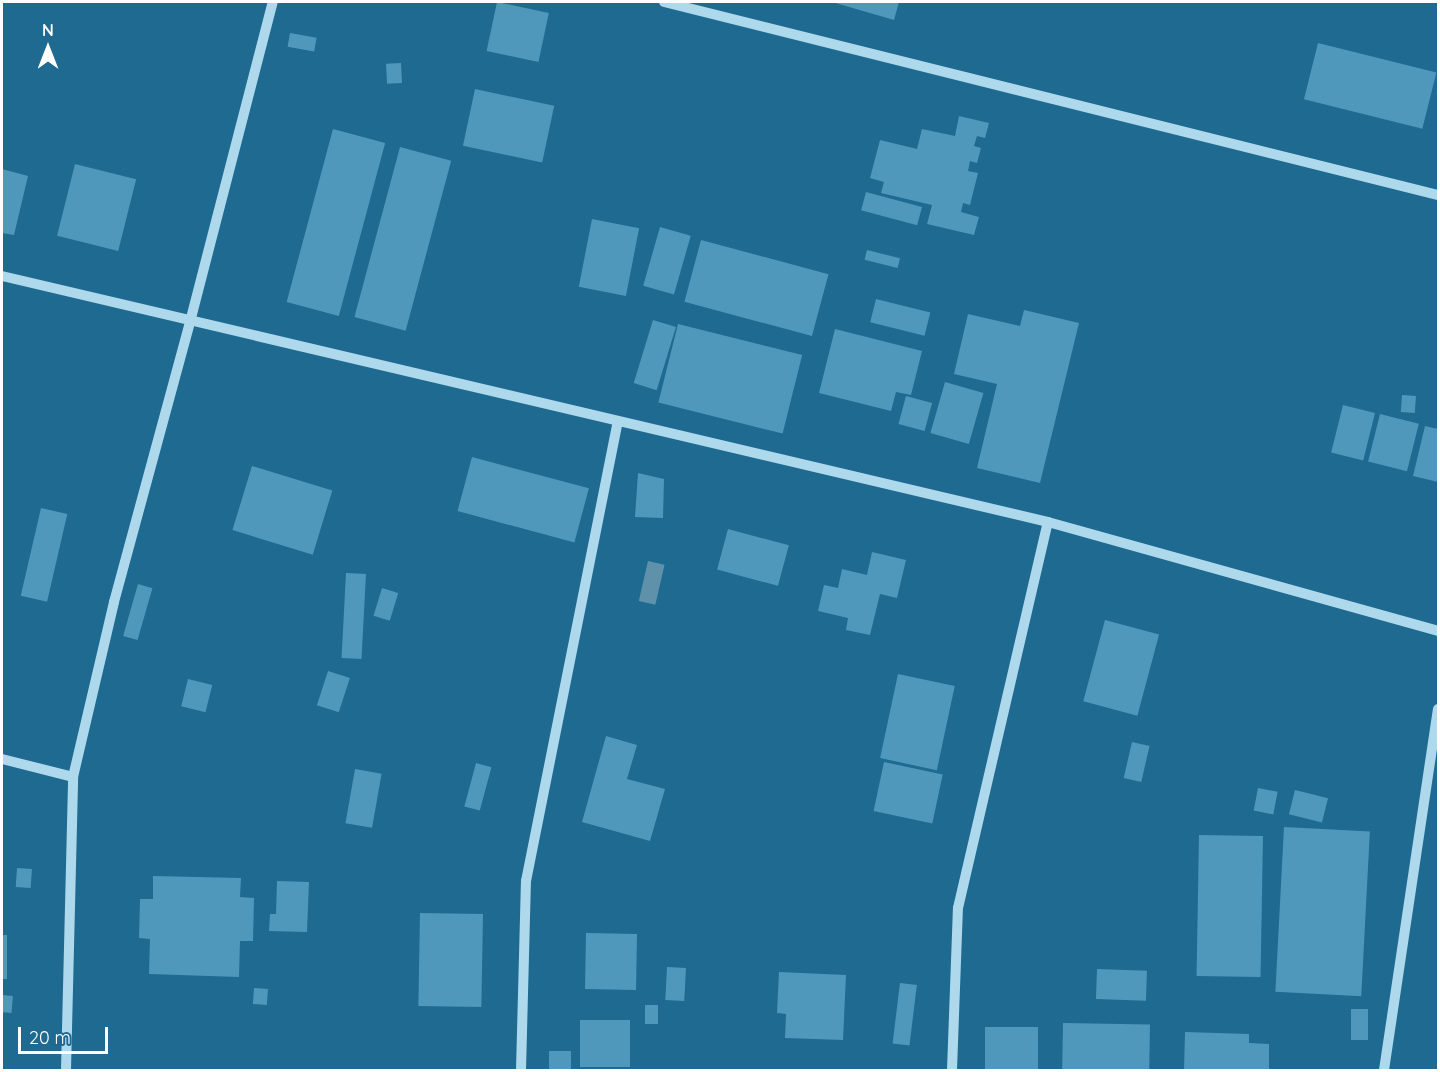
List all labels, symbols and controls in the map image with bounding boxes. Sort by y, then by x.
north arrow [18,18,78,78]
text: N [42,20,54,40]
scale bar [21,1015,111,1053]
text: 20 m [29,1026,71,1049]

